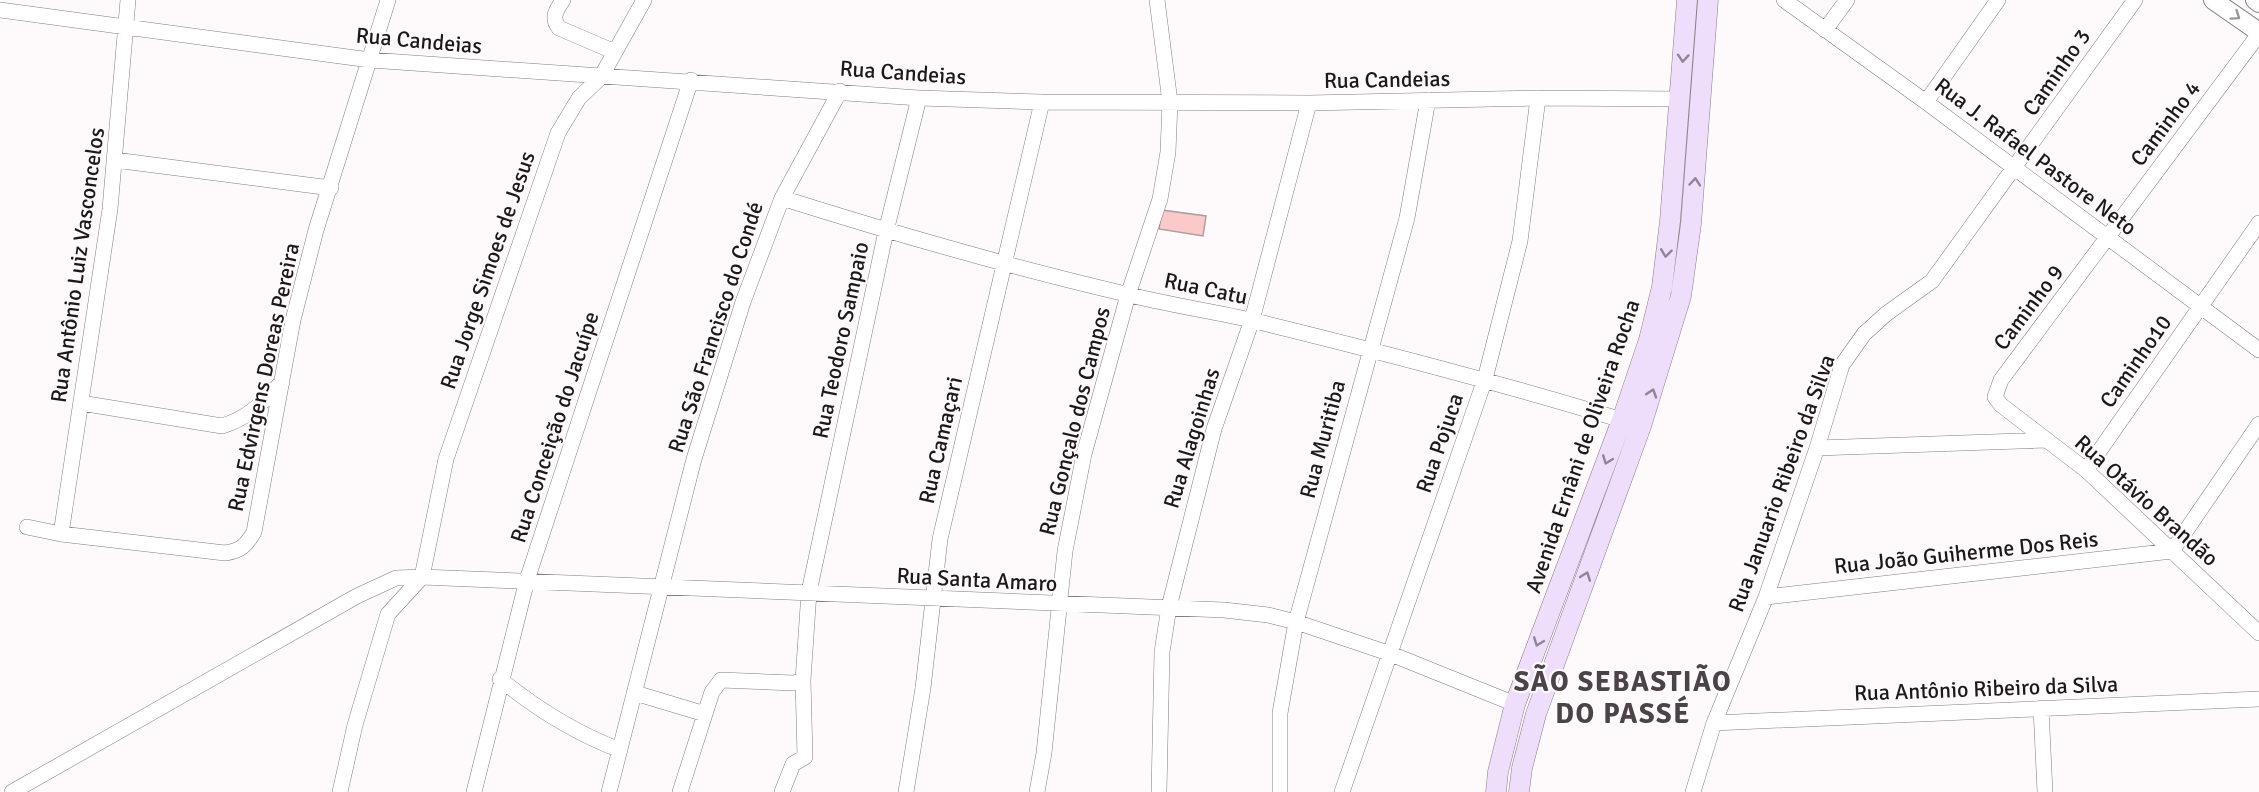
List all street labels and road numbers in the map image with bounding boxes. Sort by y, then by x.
street label: Rua Candeias [355,22,483,59]
street label: Caminho 3 [2017,24,2096,121]
street label: Rua Candeias [839,55,967,90]
street label: Rua Candeias [1324,65,1450,94]
street label: Rua J. Rafael Pastore Neto [1929,72,2142,241]
street label: Caminho 4 [2125,75,2206,171]
street label: Rua Antônio Luiz Vasconcelos [45,126,110,404]
street label: Rua Jorge Simoes de Jesus [434,148,541,393]
street label: Rua São Francisco do Condé [662,198,769,456]
street label: Rua Teodoro Sampaio [806,239,875,441]
street label: Rua Edvirgens Doreas Pereira [222,240,305,514]
street label: Caminho 9 [1988,259,2069,355]
street label: Rua Catu [1162,266,1250,310]
street label: Avenida Ernâni de Oliveira Rocha [1519,296,1645,596]
street label: Rua Gonçalo dos Campos [1033,304,1116,538]
street label: Rua Conceição do Jacuípe [504,308,605,546]
street label: Caminho10 [2094,310,2177,413]
street label: Rua Januario Ribeiro da Silva [1722,351,1841,616]
street label: Rua Alagoinhas [1157,365,1226,512]
street label: Rua Camaçari [913,374,968,506]
street label: Rua Muritiba [1294,377,1351,501]
street label: Rua Pojuca [1410,390,1469,497]
street label: Rua Otávio Brandão [2069,429,2224,572]
street label: Rua João Guiherme Dos Reis [1833,525,2100,580]
street label: Rua Santa Amaro [896,562,1058,597]
street label: Rua Antônio Ribeiro da Silva [1853,670,2119,707]

